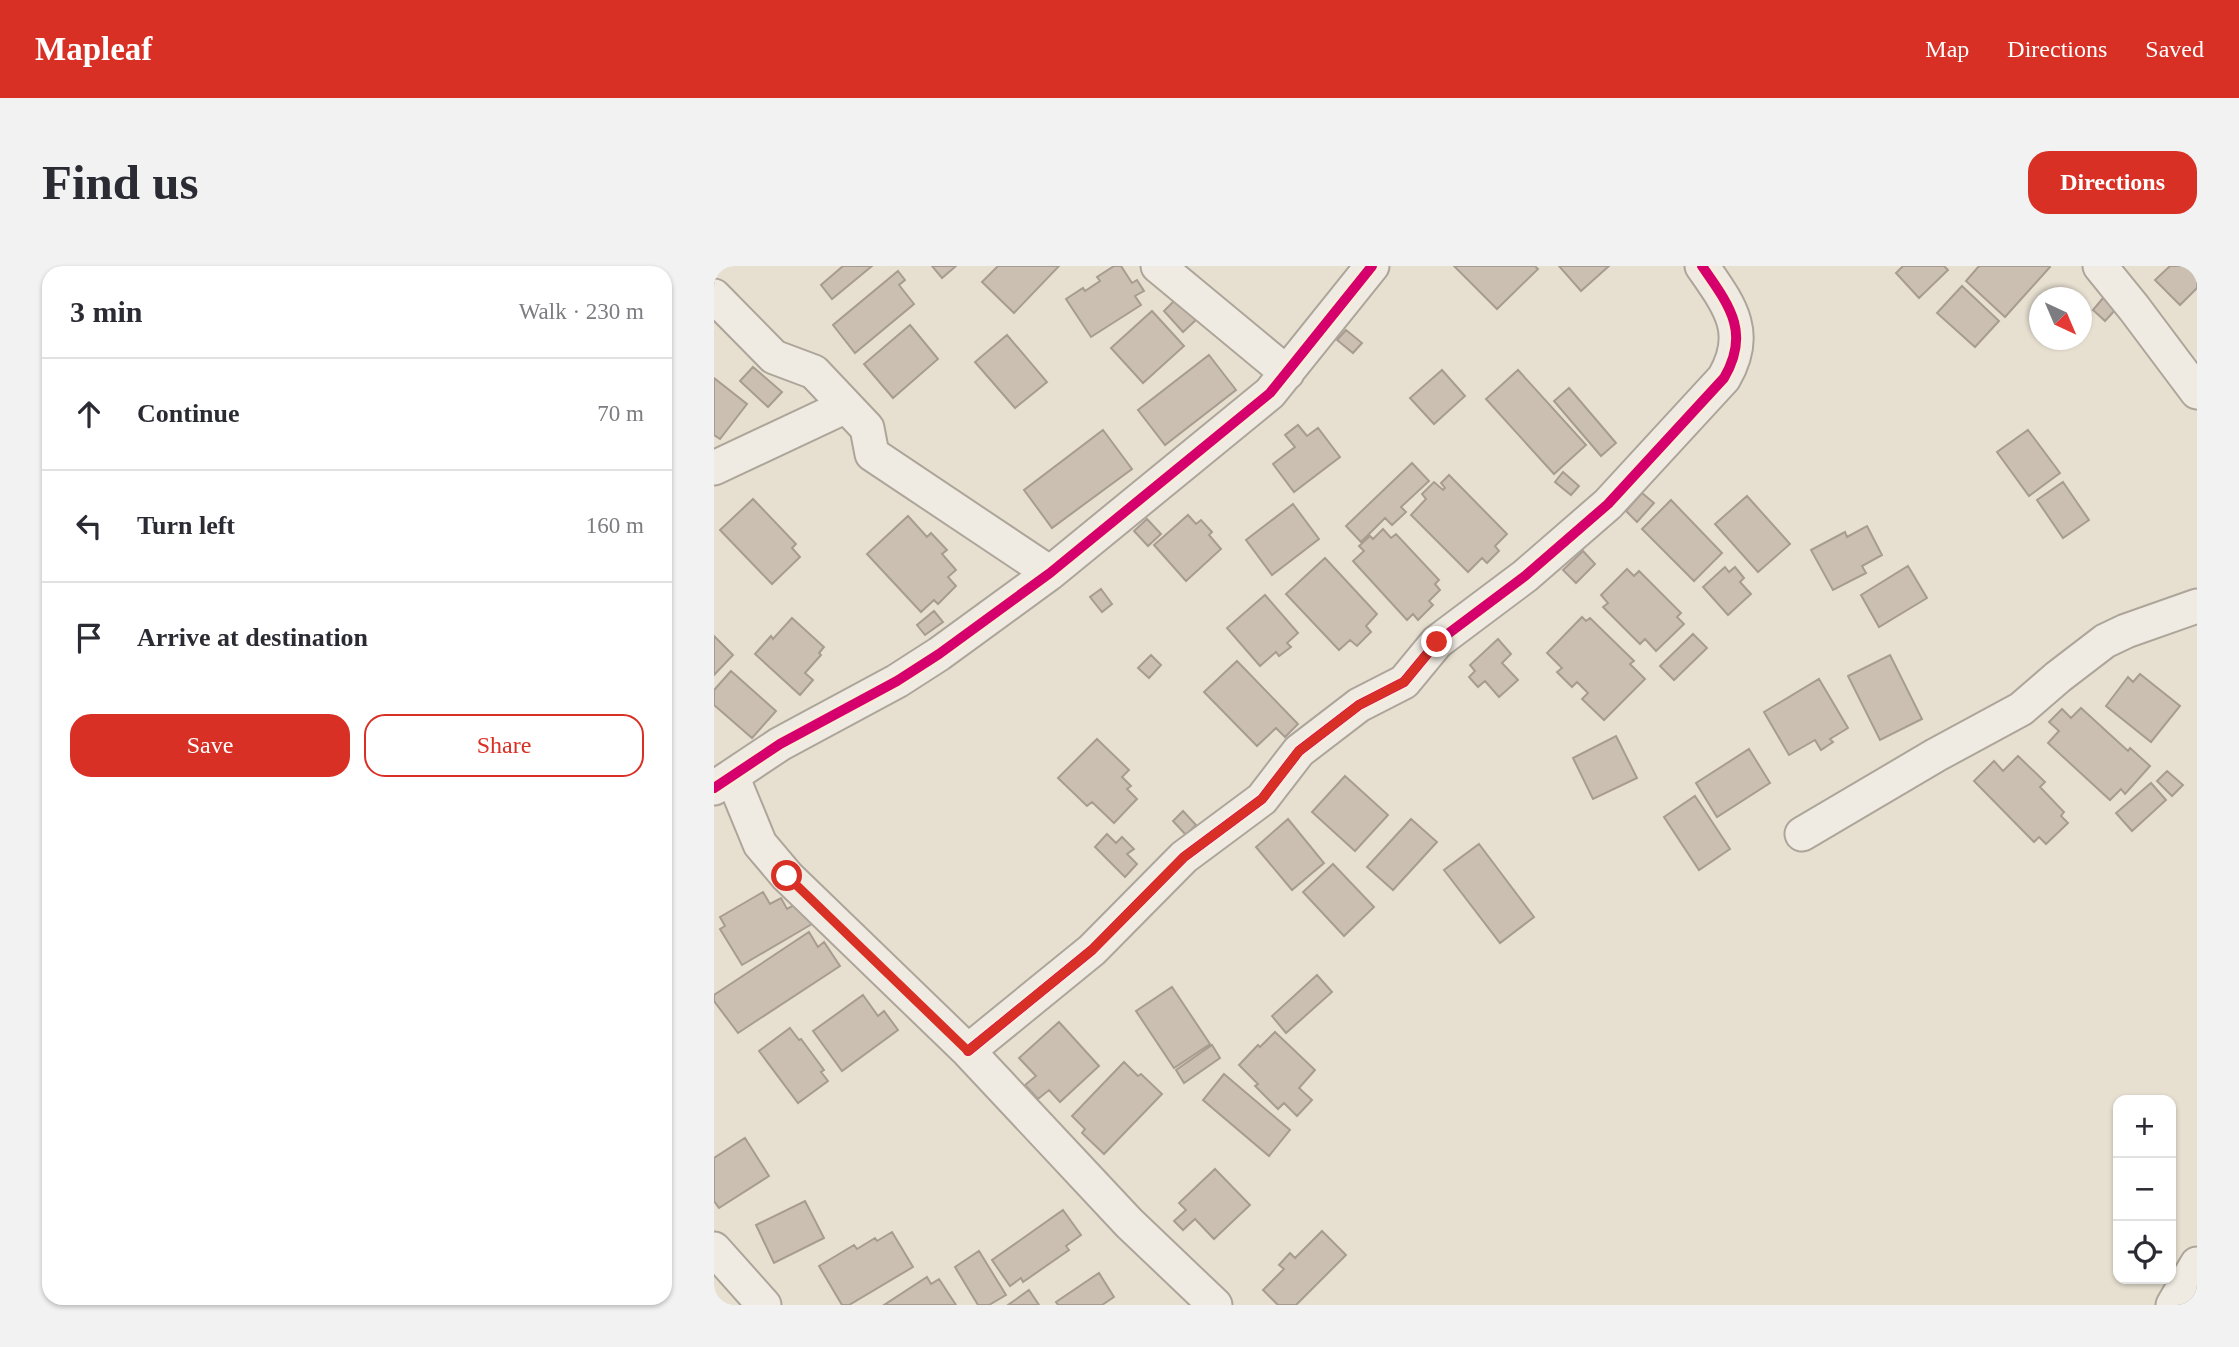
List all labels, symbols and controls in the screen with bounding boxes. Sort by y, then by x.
text: Mapleaf [35,31,152,67]
text: Map [1925,36,1969,62]
text: Directions [2007,36,2107,62]
text: Saved [2145,36,2204,62]
button: Directions [2028,151,2197,214]
text: Find us [42,155,199,210]
north arrow [2029,287,2092,350]
text: 3 min [70,295,143,328]
text: Walk · 230 m [519,299,644,324]
icon: ahead [70,395,108,433]
text: Continue [137,399,240,428]
text: 70 m [597,401,644,426]
icon: left [70,507,108,545]
text: Turn left [137,511,235,540]
text: 160 m [586,513,644,538]
icon: arrive [70,619,108,657]
text: Arrive at destination [137,623,368,652]
route end [1421,626,1452,657]
button: Save [70,714,350,777]
button: Share [364,714,644,777]
route start [771,860,802,891]
map controls [2113,1095,2176,1284]
button: + [2113,1095,2176,1158]
button: − [2113,1158,2176,1221]
button: locate [2113,1221,2176,1284]

